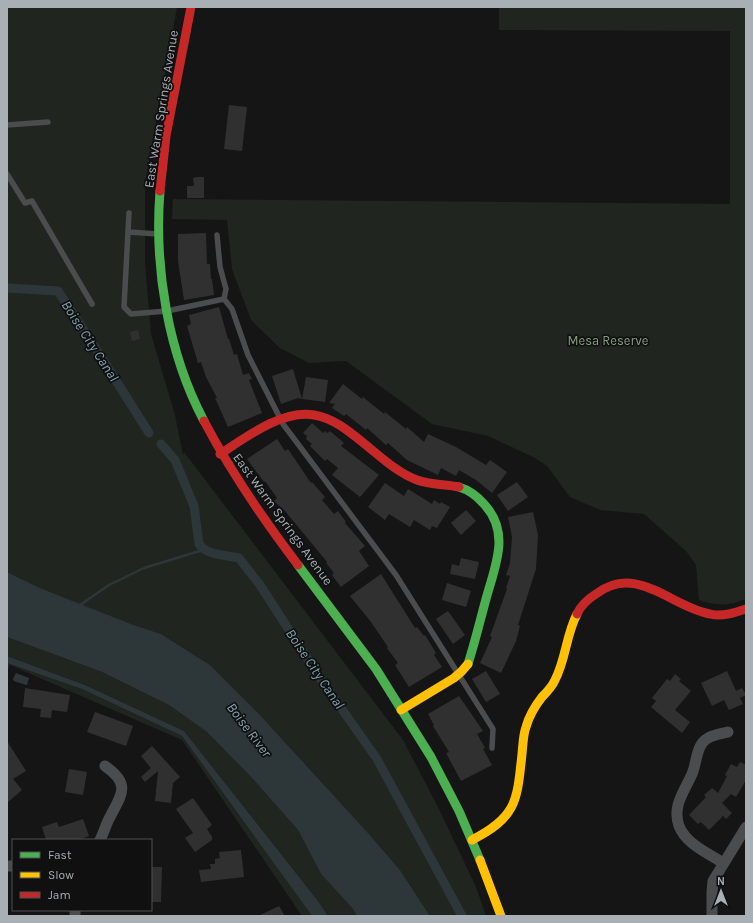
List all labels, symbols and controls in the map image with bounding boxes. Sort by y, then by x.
street label: East Warm Springs Avenue [141,29,181,189]
water label: Boise City Canal [58,297,123,385]
park label: Mesa Reserve [568,333,649,348]
street label: East Warm Springs Avenue [230,450,336,588]
water label: Boise City Canal [282,626,348,713]
water label: Boise River [223,699,276,762]
legend [12,839,152,911]
text: Fast [48,848,72,862]
text: Slow [48,868,74,882]
north arrow [701,871,741,911]
text: N [717,875,725,888]
text: Jam [48,888,71,902]

